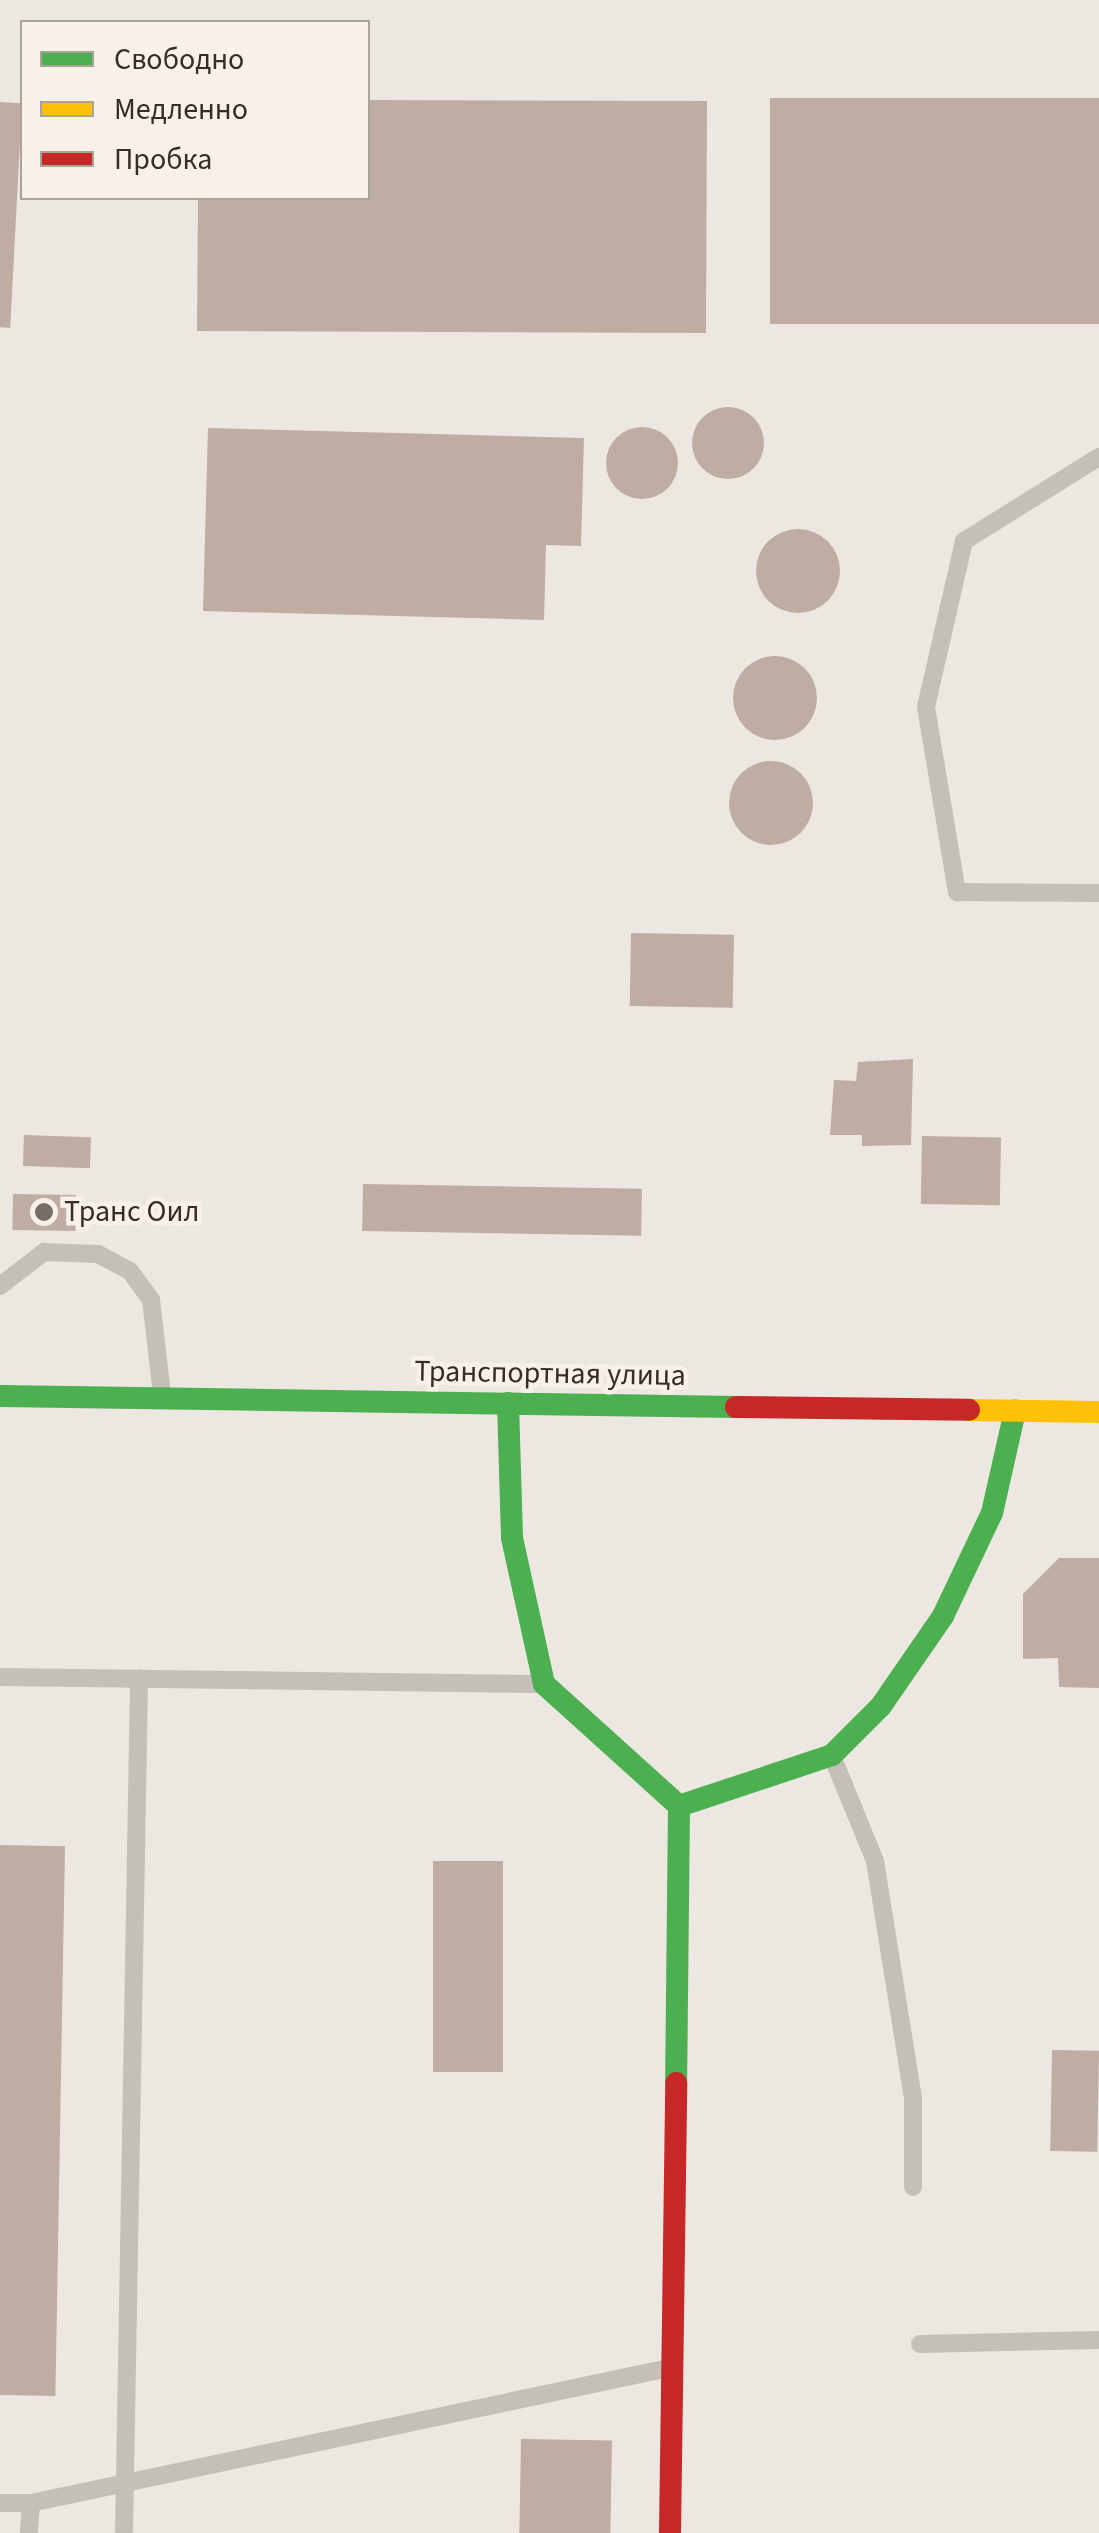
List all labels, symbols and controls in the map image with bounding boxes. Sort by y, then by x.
legend [20,20,370,200]
text: Свободно [114,38,244,81]
text: Медленно [114,88,248,131]
text: Пробка [114,138,212,181]
place label: Транс Оил [64,1194,199,1230]
marker: Транс Оил [33,1201,55,1223]
street label: Транспортная улица [414,1354,686,1394]

